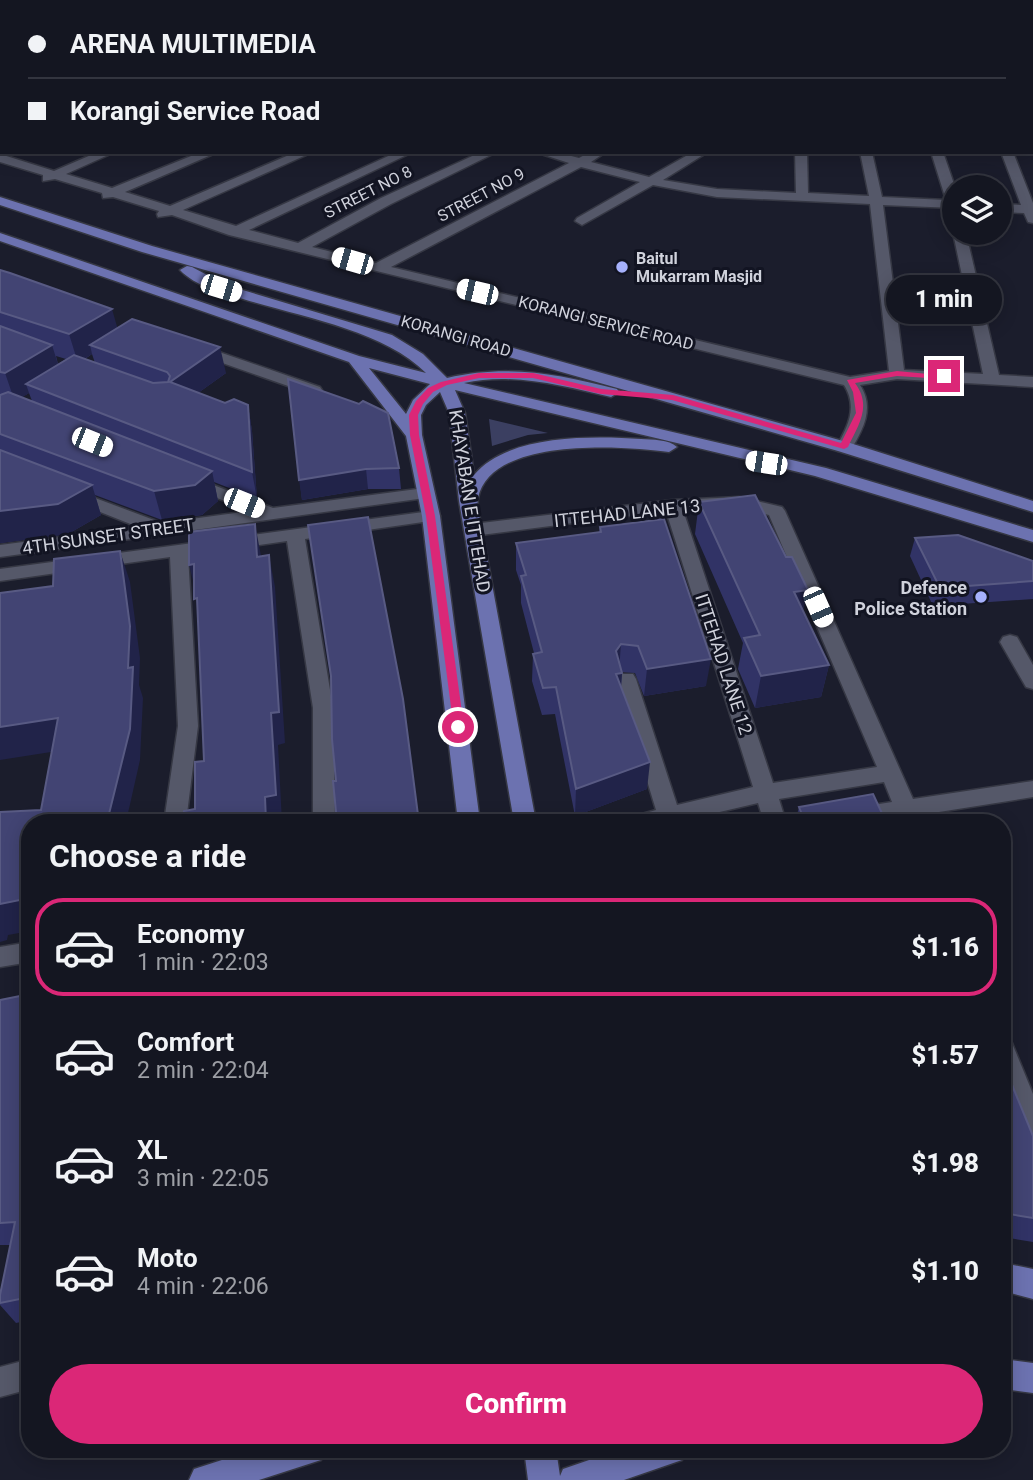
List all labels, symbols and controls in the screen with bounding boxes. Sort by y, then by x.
text: ARENA MULTIMEDIA [70,29,316,59]
text: Korangi Service Road [70,96,320,126]
street label: STREET NO 8 [321,162,415,222]
street label: STREET NO 9 [434,164,528,226]
map controls [942,175,1012,245]
button: layers [942,175,1012,245]
car [329,245,376,277]
place label: Baitul Mukarram Masjid [636,249,762,286]
marker: Baitul Mukarram Masjid [614,259,630,275]
car [198,272,245,304]
callout: 1 min [886,274,1002,324]
car [455,277,500,307]
text: 1 min [915,286,973,313]
street label: KORANGI SERVICE ROAD [517,292,695,354]
street label: KORANGI ROAD [399,311,513,361]
route end [928,360,960,392]
street label: KHAYABAN E ITTEHAD [445,408,495,594]
car [69,424,116,460]
car [744,449,789,477]
car [221,485,268,521]
street label: ITTEHAD LANE 13 [553,495,701,531]
street label: 4TH SUNSET STREET [21,514,195,558]
place label: Defence Police Station [854,577,967,619]
car [800,584,837,630]
marker: Defence Police Station [973,589,989,605]
street label: ITTEHAD LANE 12 [691,591,757,737]
route start [442,711,474,743]
text: Choose a ride [49,837,246,875]
icon: car [53,916,116,979]
text: Economy [137,919,244,949]
text: $1.16 [911,932,979,962]
text: 1 min · 22:03 [137,949,269,976]
icon: car [53,1024,116,1087]
text: Comfort [137,1027,234,1057]
text: $1.57 [911,1040,979,1070]
text: 2 min · 22:04 [137,1057,269,1084]
icon: car [53,1132,116,1195]
text: XL [137,1135,168,1165]
text: $1.98 [911,1148,979,1178]
text: 3 min · 22:05 [137,1165,269,1192]
icon: car [53,1240,116,1303]
text: Moto [137,1243,198,1273]
text: $1.10 [911,1256,979,1286]
text: 4 min · 22:06 [137,1273,269,1300]
button: Confirm [49,1364,983,1444]

